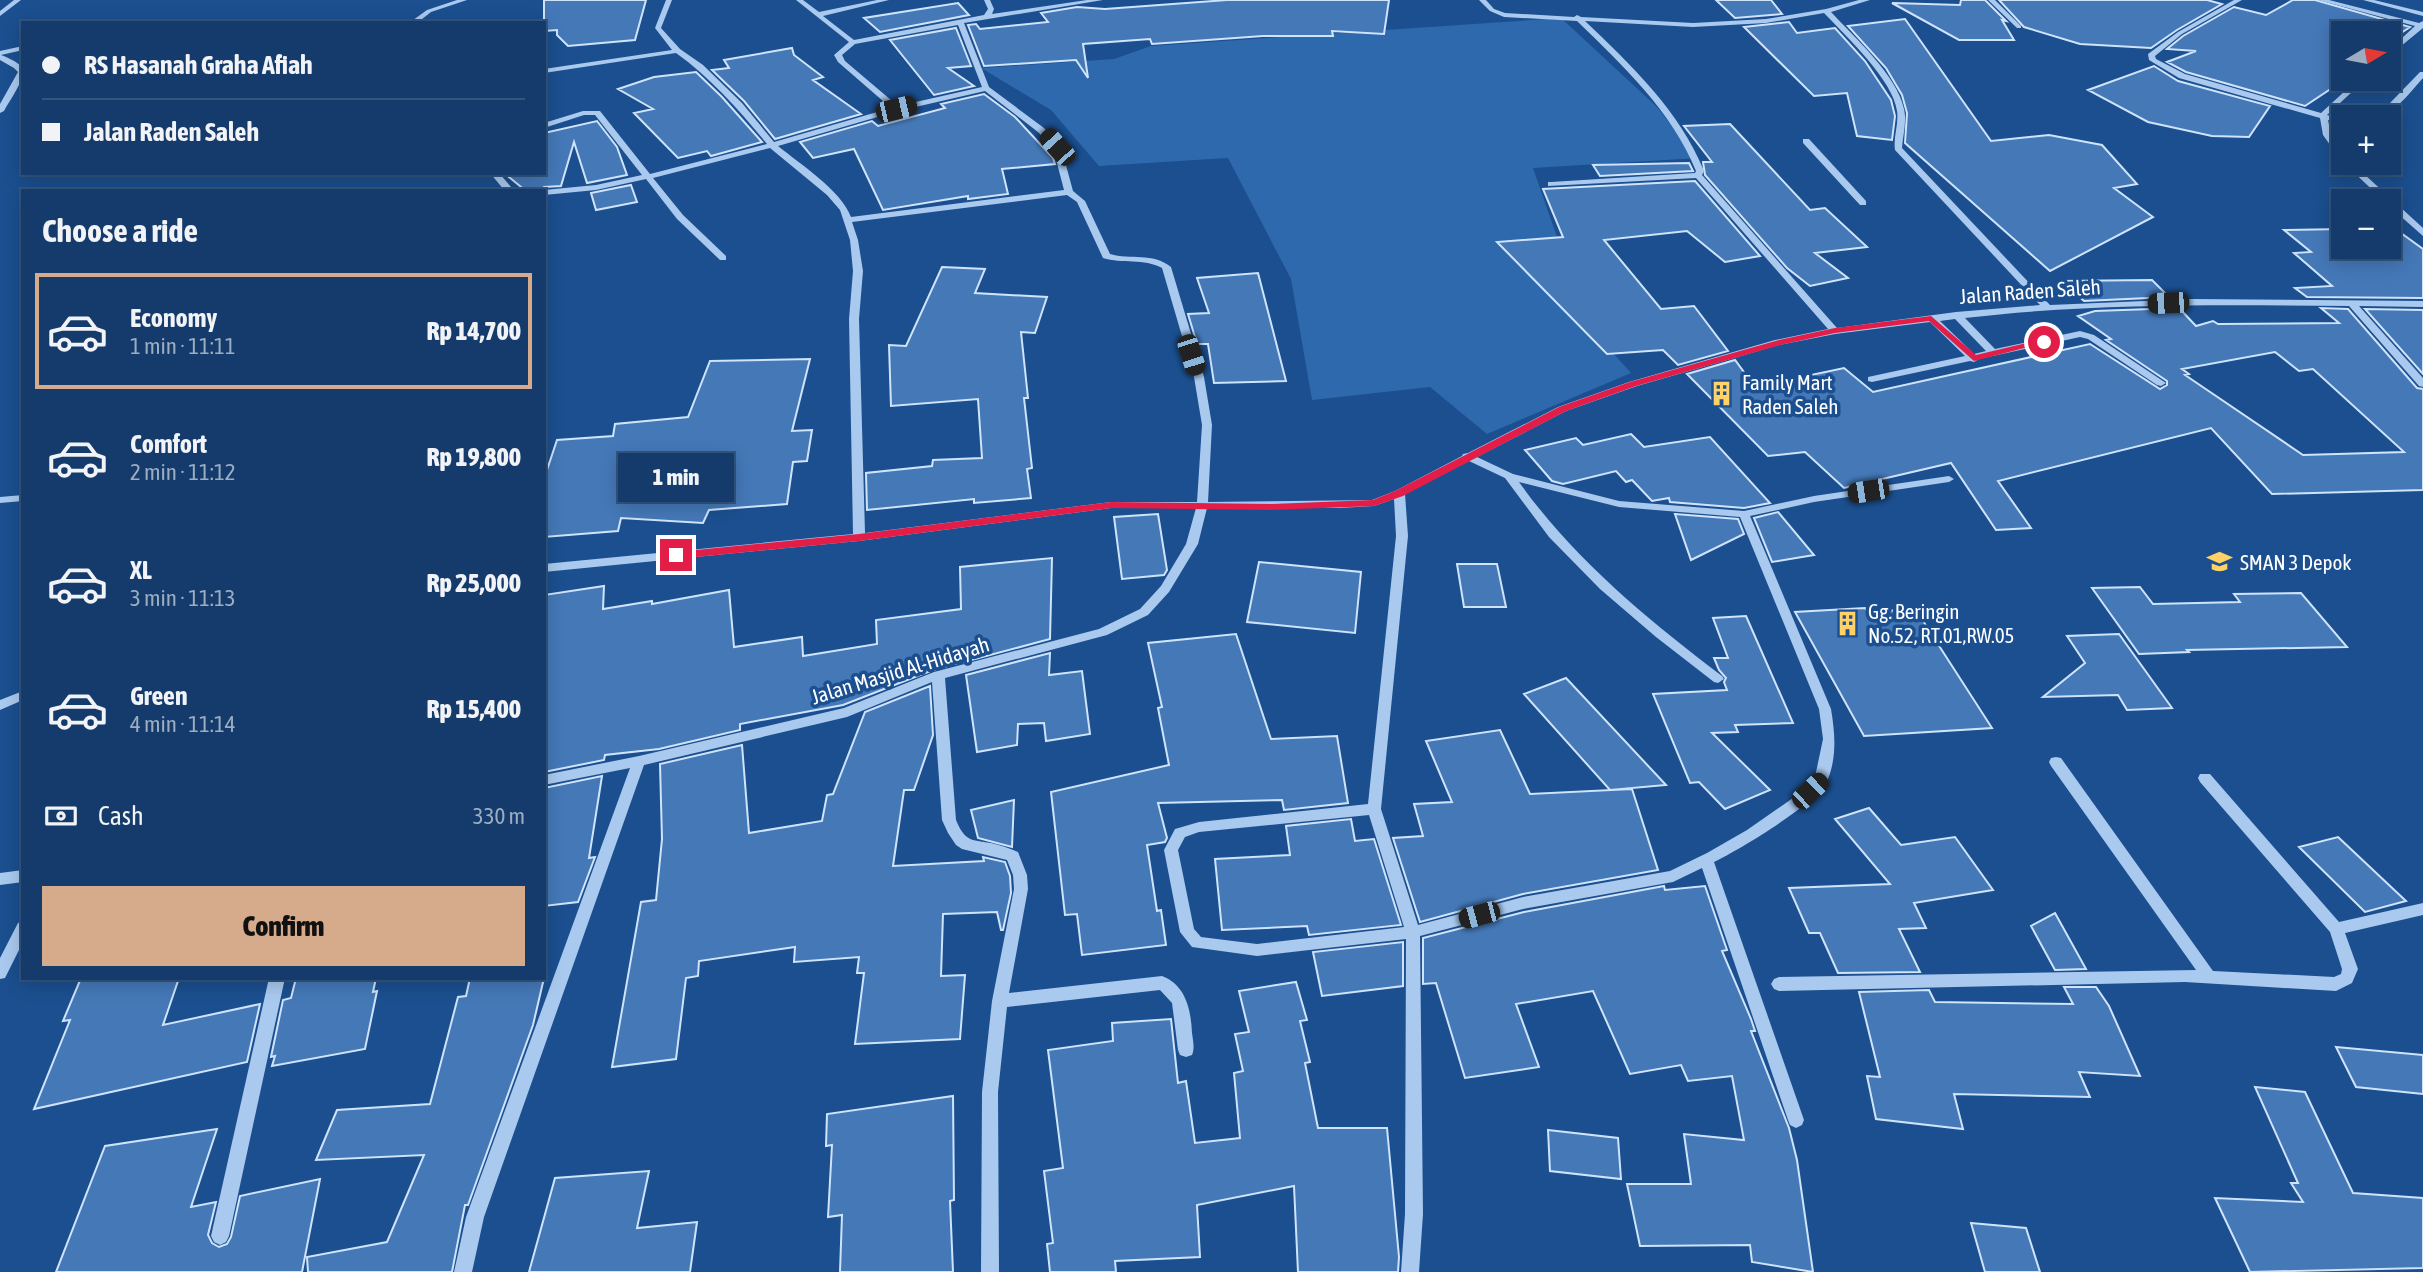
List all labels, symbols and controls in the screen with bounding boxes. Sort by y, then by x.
north arrow [2331,21,2401,91]
map controls [2331,21,2401,259]
text: RS Hasanah Graha Afiah [84,50,313,80]
car [874,94,919,124]
button: + [2331,105,2401,175]
text: Jalan Raden Saleh [84,117,259,147]
car [1036,124,1079,170]
button: − [2331,189,2401,259]
text: Choose a ride [42,212,198,249]
street label: Jalan Raden Saleh [1959,274,2101,308]
car [2147,292,2190,314]
icon: car [46,300,109,363]
text: Economy [130,303,217,333]
text: Rp 14,700 [426,316,521,346]
route start [2028,326,2060,358]
car [1175,332,1208,378]
text: 1 min · 11:11 [130,333,236,359]
place label: Family Mart Raden Saleh [1742,370,1838,418]
building icon: Family Mart Raden Saleh [1708,380,1736,408]
icon: car [46,426,109,489]
text: Comfort [130,429,207,459]
text: Rp 19,800 [426,442,521,472]
callout: 1 min [618,454,734,503]
text: 2 min · 11:12 [130,459,236,485]
text: 1 min [653,464,699,490]
car [1846,477,1891,505]
route end [660,539,692,571]
school or university icon: SMAN 3 Depok [2206,548,2234,576]
place label: SMAN 3 Depok [2240,550,2352,574]
icon: car [46,552,109,615]
text: XL [130,555,152,585]
text: Rp 25,000 [426,568,521,598]
text: 3 min · 11:13 [130,585,236,611]
place label: Gg. Beringin No.52, RT.01,RW.05 [1868,599,2014,647]
building icon: Gg. Beringin No.52, RT.01,RW.05 [1834,609,1862,637]
street label: Jalan Masjid Al-Hidayah [808,631,992,709]
icon: car [46,678,109,741]
text: Green [130,681,188,711]
text: Rp 15,400 [426,694,521,724]
text: 4 min · 11:14 [130,711,236,737]
car [1788,769,1833,813]
icon: cash [42,797,80,835]
text: Cash [98,801,144,831]
text: 330 m [473,803,525,829]
button: Confirm [42,886,525,966]
car [1456,899,1503,931]

